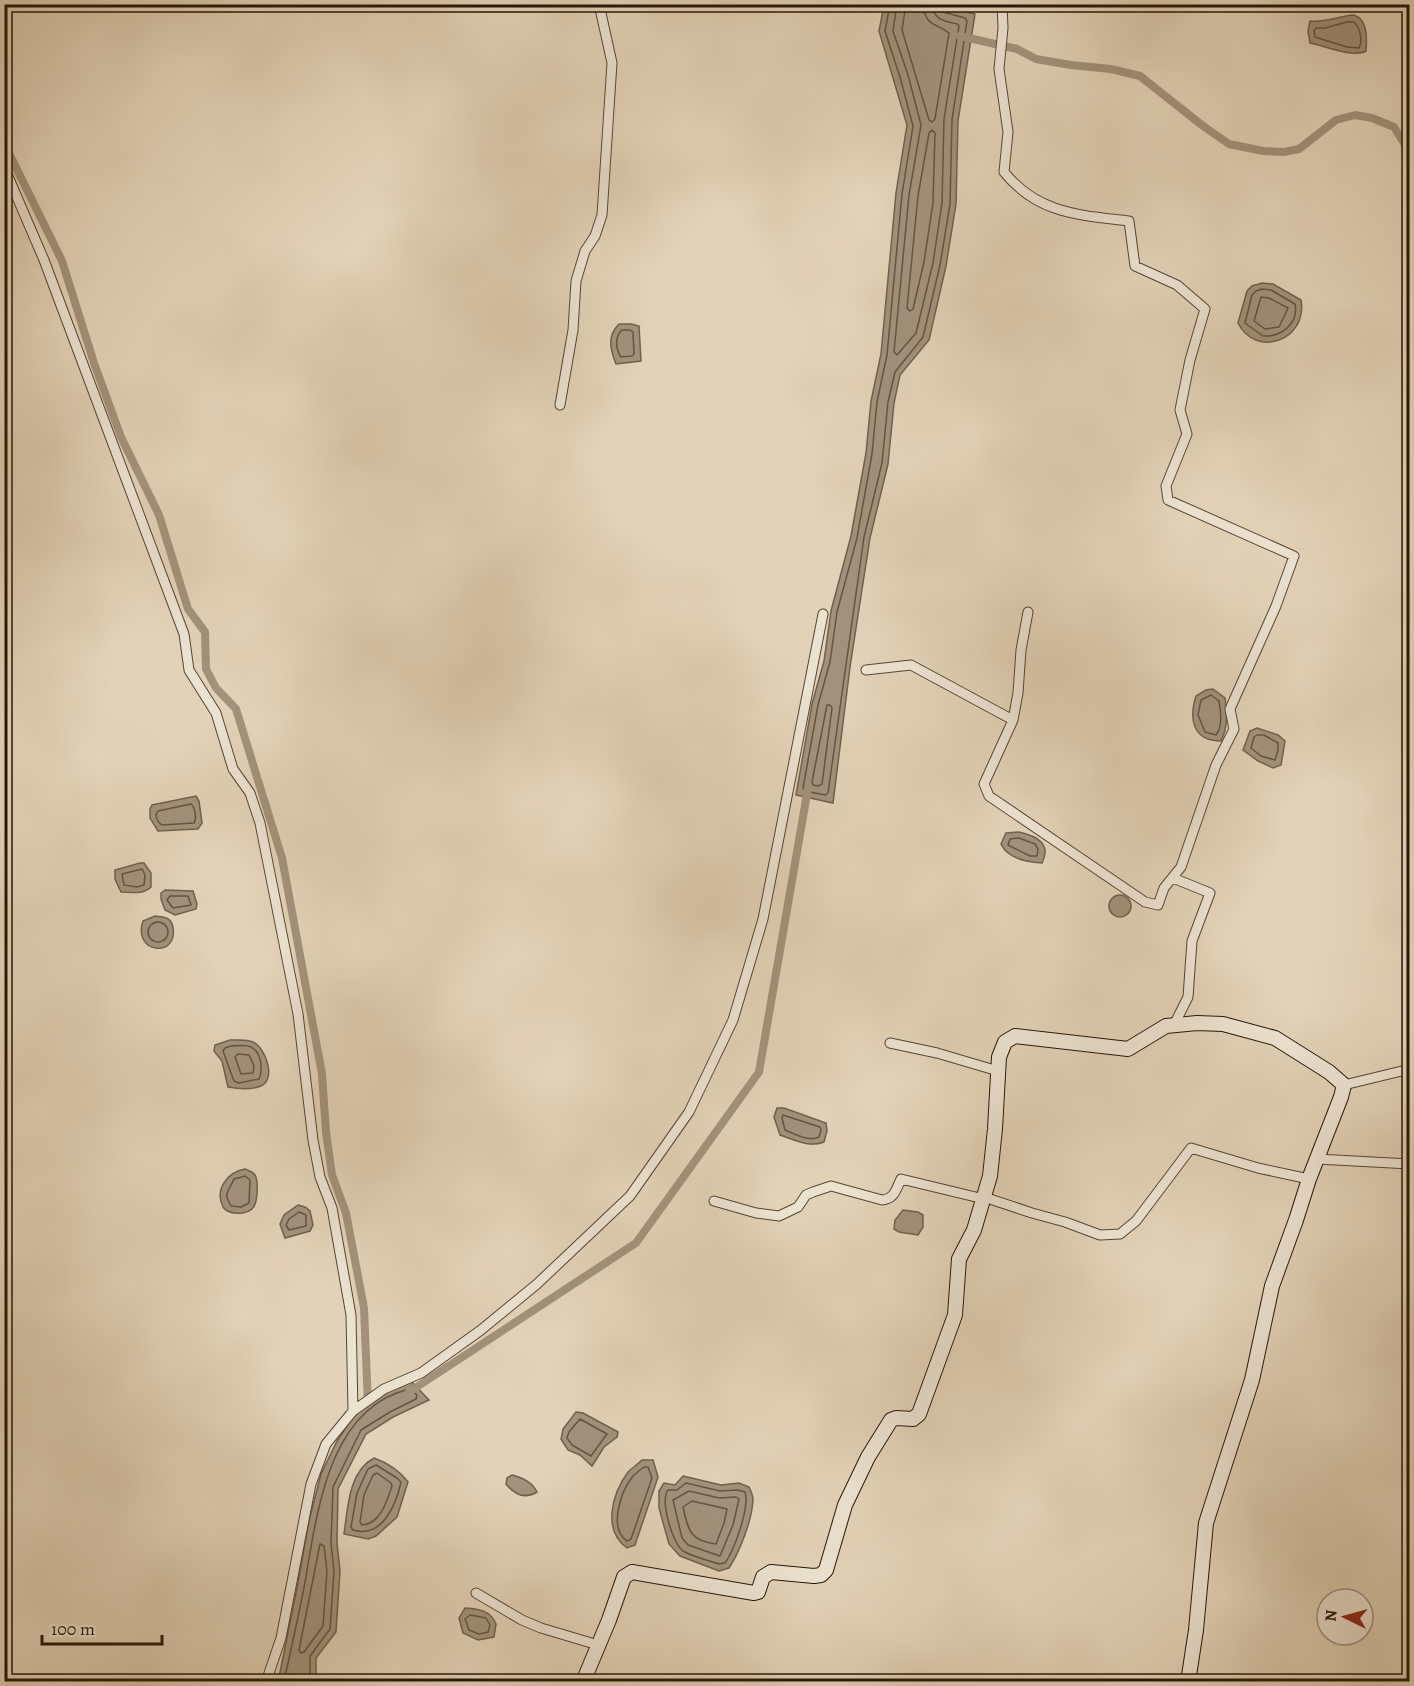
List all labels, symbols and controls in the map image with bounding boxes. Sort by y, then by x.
north arrow [1315,1587,1375,1647]
scale bar [42,1608,162,1646]
text: N [1320,1609,1343,1623]
text: 100 m [51,1617,95,1641]

